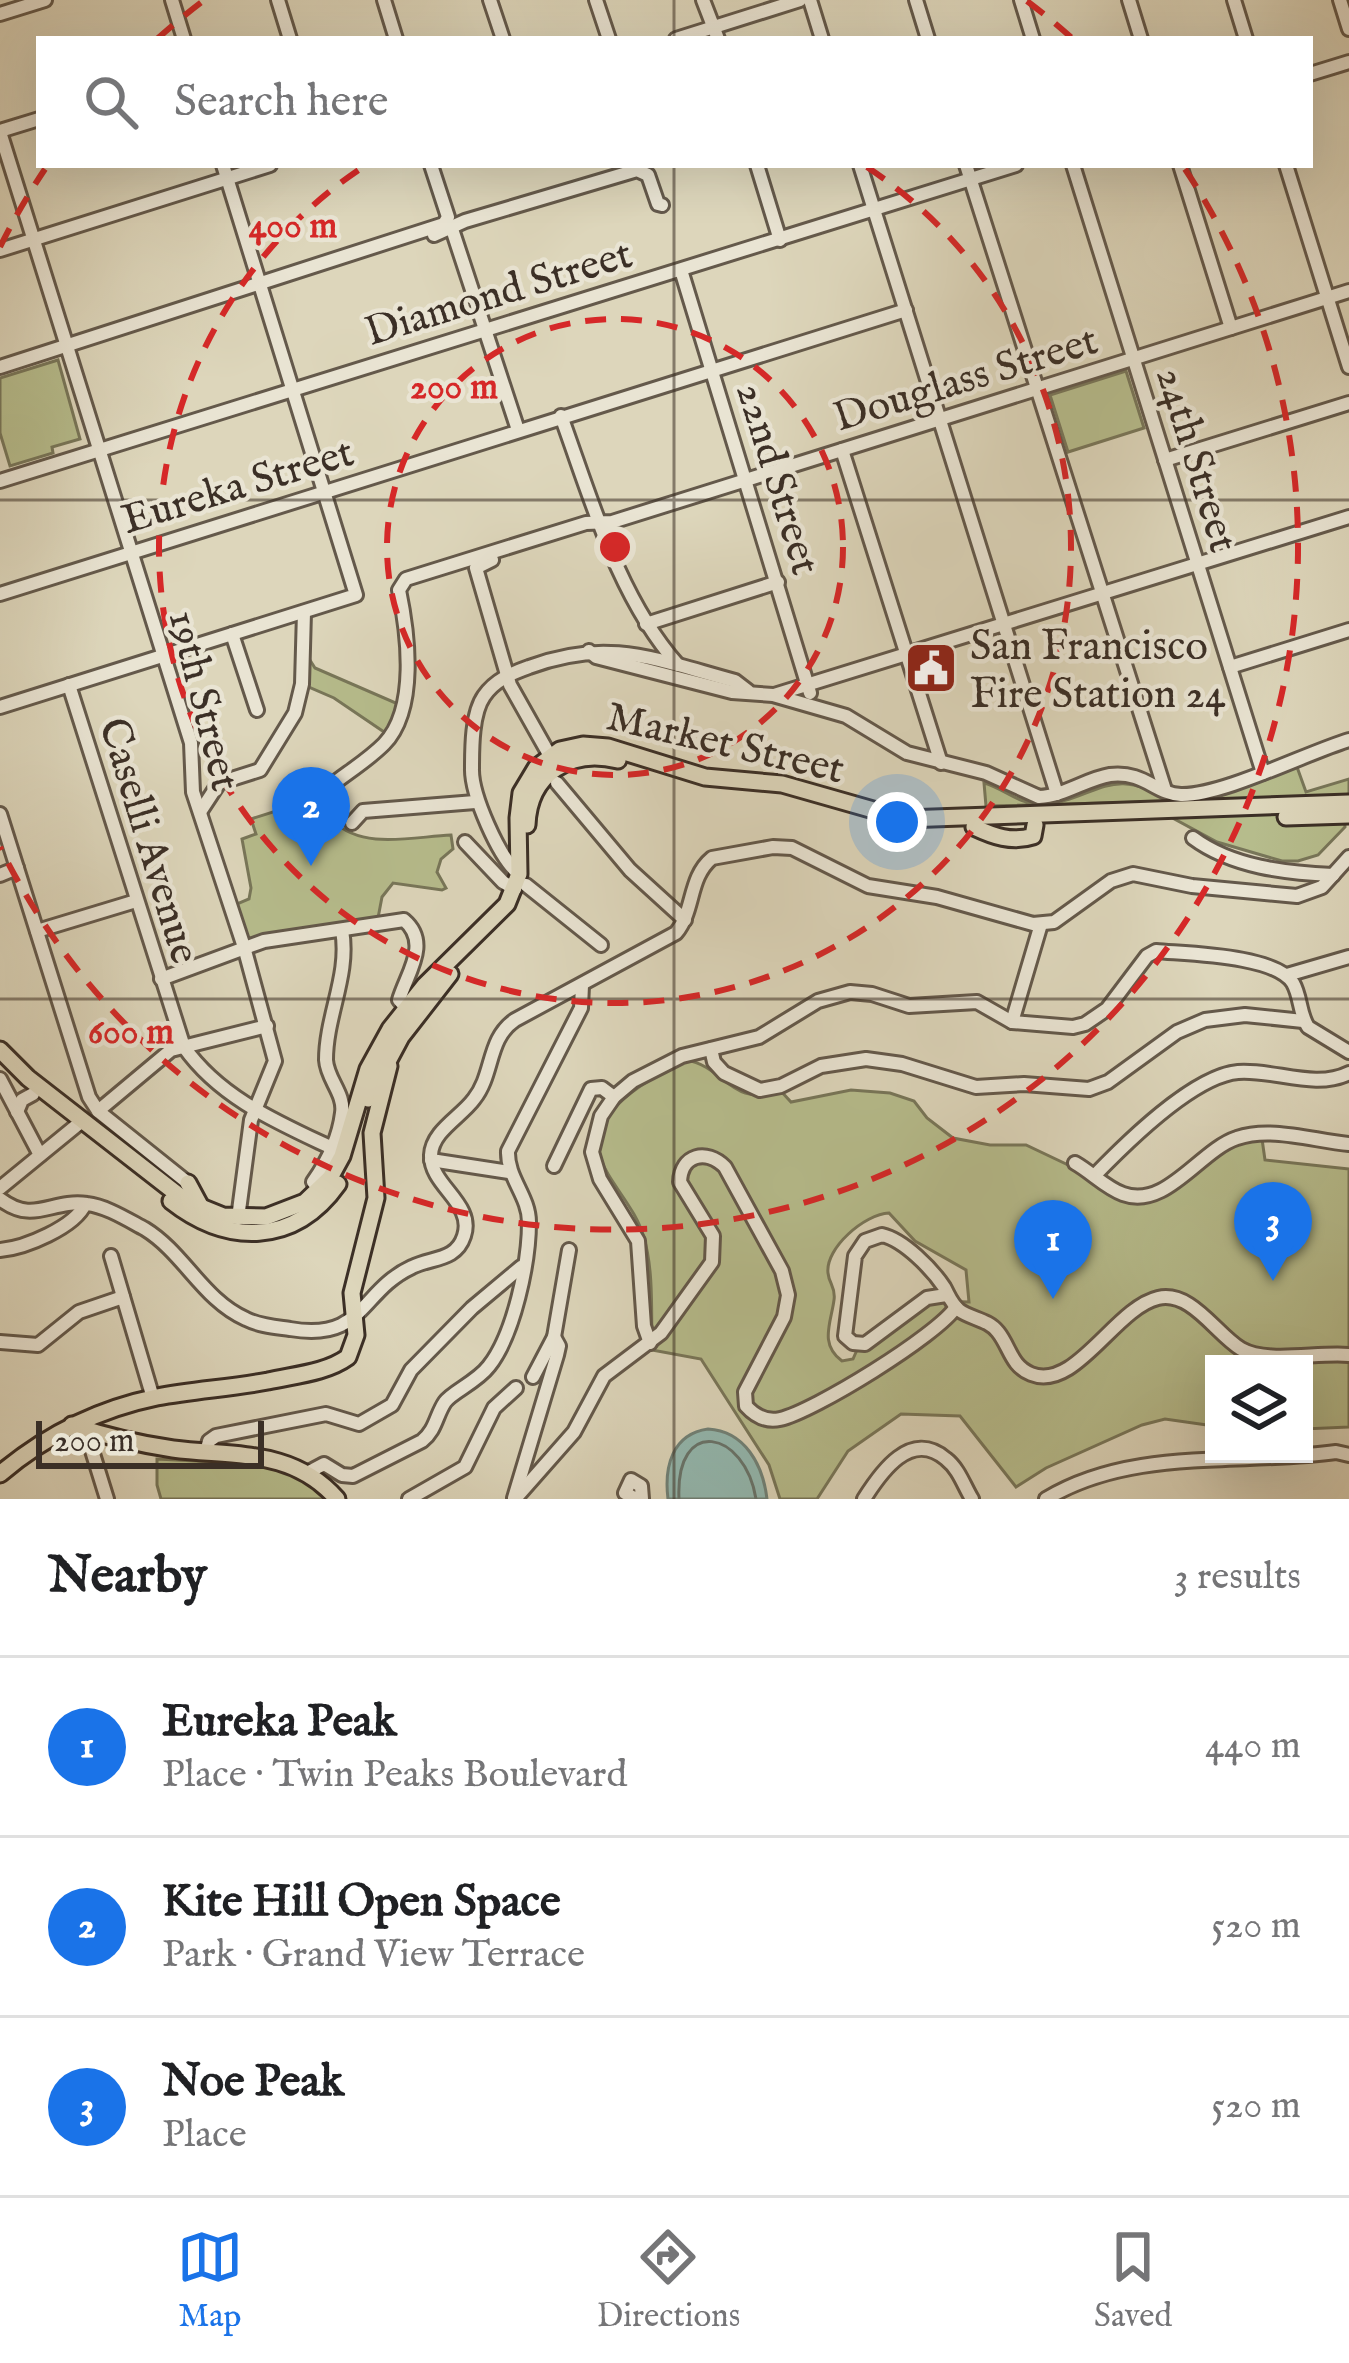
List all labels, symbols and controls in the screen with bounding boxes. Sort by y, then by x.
search box [36,36,1313,168]
icon: search [78,69,144,135]
text: Search here [174,74,388,131]
text: 400 m [249,204,338,250]
street label: Diamond Street [359,229,639,360]
street label: Douglass Street [828,315,1105,446]
street label: 24th Street [1142,361,1249,559]
text: 200 m [410,365,498,411]
street label: 22nd Street [722,377,831,581]
street label: Eureka Street [116,427,360,548]
centre of rings [594,526,636,568]
street label: 19th Street [155,605,251,797]
place label: San Francisco Fire Station 24 [970,621,1226,722]
public building icon: San Francisco Fire Station 24 [903,640,959,696]
street label: Market Street [601,691,849,797]
street label: Caselli Avenue [85,712,210,970]
pin: 2 [272,767,350,866]
your location [867,792,927,852]
text: 600 m [88,1010,174,1056]
pin: 3 [1234,1182,1312,1281]
pin: 1 [1014,1200,1092,1299]
map controls [1205,1355,1313,1463]
button: layers [1205,1355,1313,1463]
scale bar [36,1415,264,1468]
text: 200 m [54,1421,135,1463]
text: Nearby [48,1545,207,1610]
text: 3 results [1174,1553,1301,1602]
text: Eureka Peak [162,1694,397,1751]
text: 1 [80,1722,94,1771]
text: 440 m [1205,1722,1301,1771]
text: Place · Twin Peaks Boulevard [162,1751,627,1800]
text: Kite Hill Open Space [162,1874,561,1931]
text: 2 [78,1902,96,1951]
text: 520 m [1211,1902,1301,1951]
text: Park · Grand View Terrace [162,1931,585,1980]
text: Noe Peak [162,2054,344,2111]
text: 3 [80,2082,94,2131]
text: 520 m [1211,2082,1301,2131]
text: Place [162,2111,247,2160]
tab: Map [177,2224,243,2338]
tab: Directions [597,2224,740,2338]
tab: Saved [1094,2224,1172,2338]

